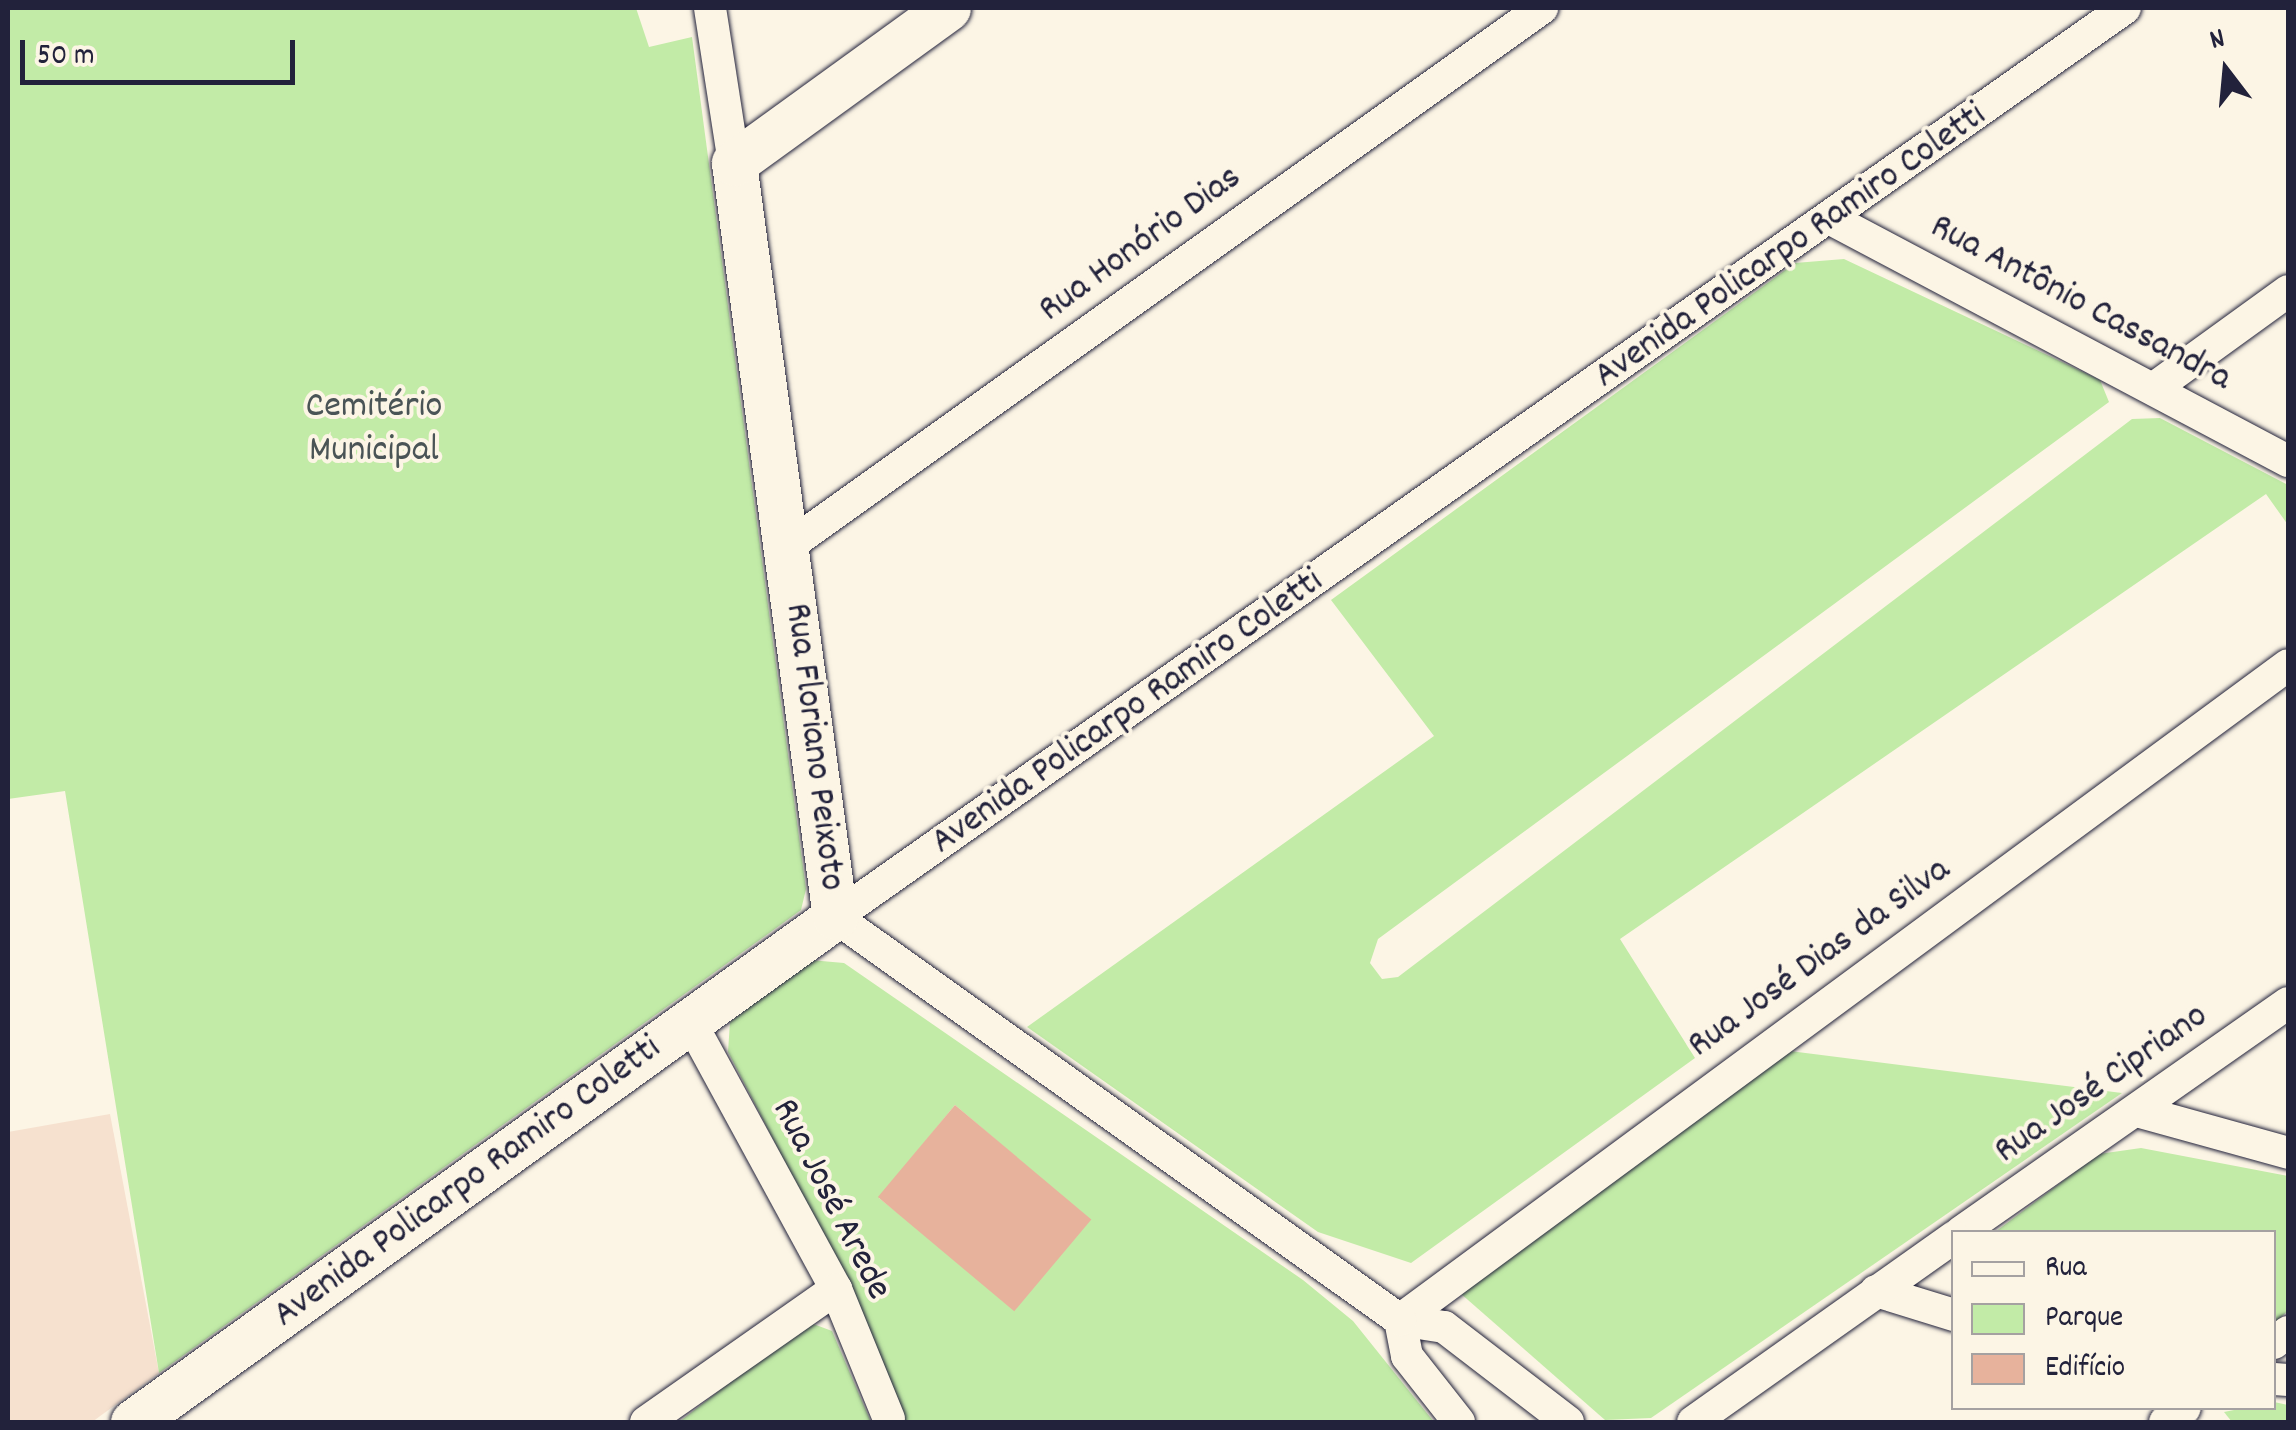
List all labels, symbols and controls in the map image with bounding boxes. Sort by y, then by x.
scale bar [25,20,300,82]
north arrow [2176,20,2276,120]
text: N [2206,20,2230,62]
text: 50 m [37,36,95,79]
street label: Avenida Policarpo Ramiro Coletti [1586,94,1996,400]
street label: Rua Honório Dias [1031,156,1251,334]
street label: Rua Antônio Cassandra [1922,205,2238,403]
park label: Cemitério Municipal [306,385,442,474]
street label: Avenida Policarpo Ramiro Coletti [923,560,1333,866]
street label: Rua Floriano Peixoto [773,601,853,893]
street label: Rua José Dias da Silva [1680,849,1960,1069]
street label: Rua José Cipriano [1987,995,2217,1175]
street label: Avenida Policarpo Ramiro Coletti [265,1027,671,1339]
street label: Rua José Arede [760,1092,900,1308]
legend [1951,1230,2276,1410]
text: Rua [2045,1248,2087,1291]
text: Parque [2045,1298,2123,1341]
text: Edifício [2045,1348,2125,1391]

